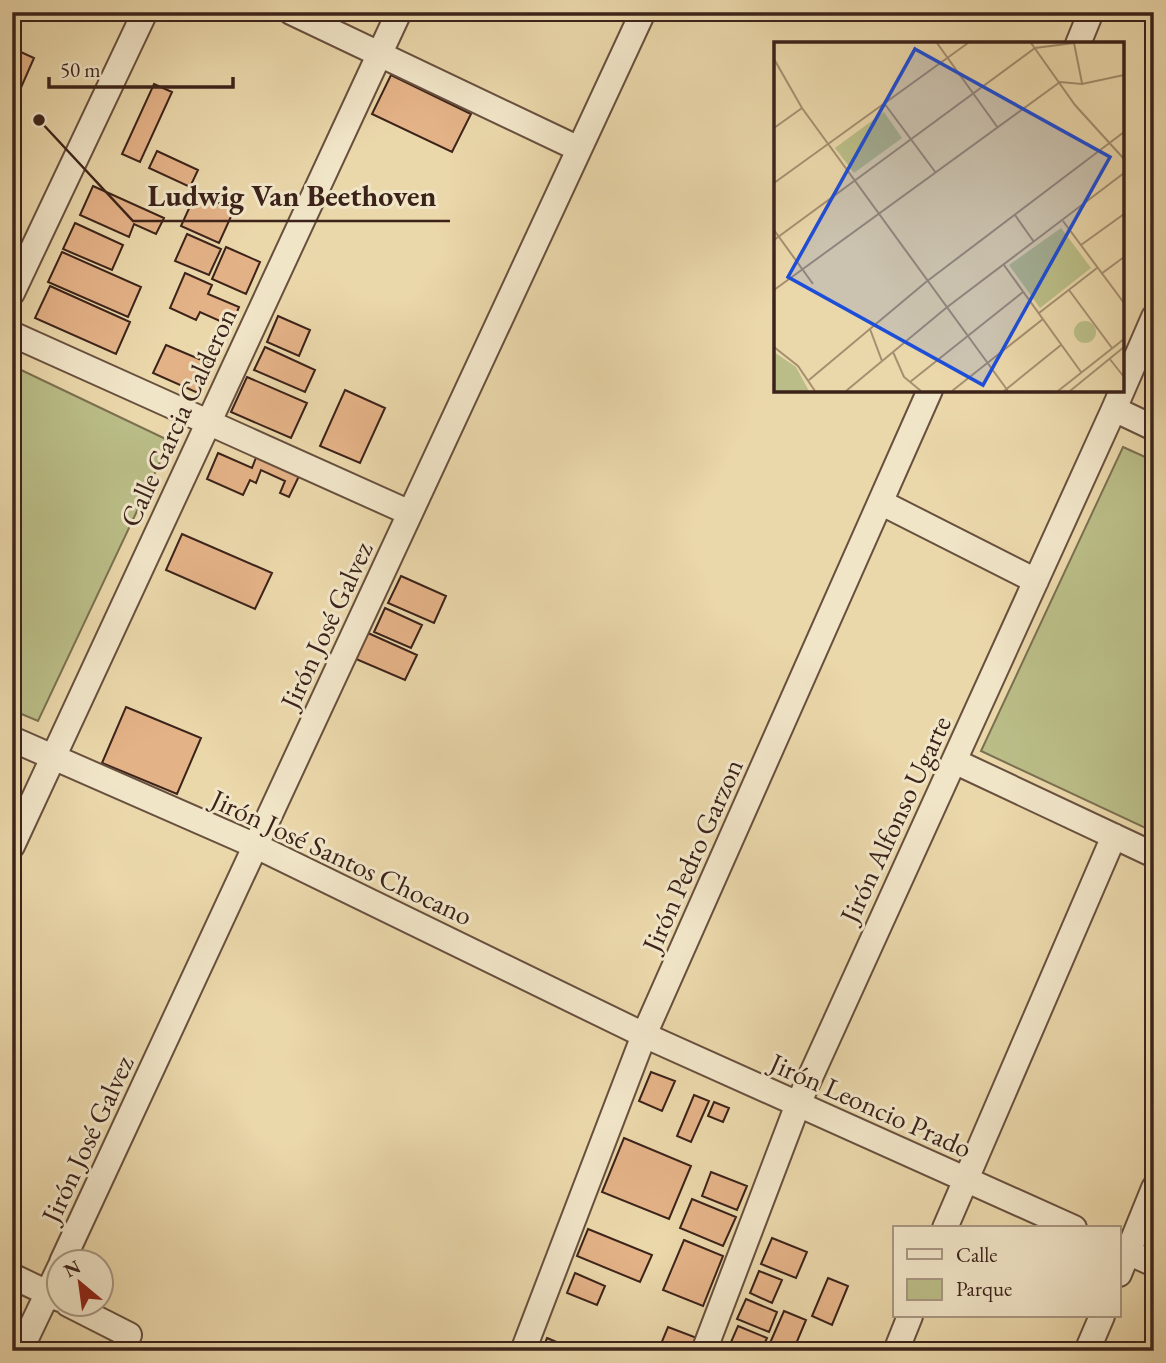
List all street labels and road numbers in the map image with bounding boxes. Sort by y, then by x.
street label: Calle Garcia Calderon [111,301,245,532]
street label: Jirón José Galvez [271,535,381,716]
street label: Jirón Alfonso Ugarte [830,710,959,930]
street label: Jirón Pedro Garzon [632,753,751,959]
street label: Jirón José Santos Chocano [204,780,478,933]
street label: Jirón Leoncio Prado [763,1044,978,1166]
street label: Jirón José Galvez [32,1049,142,1230]

